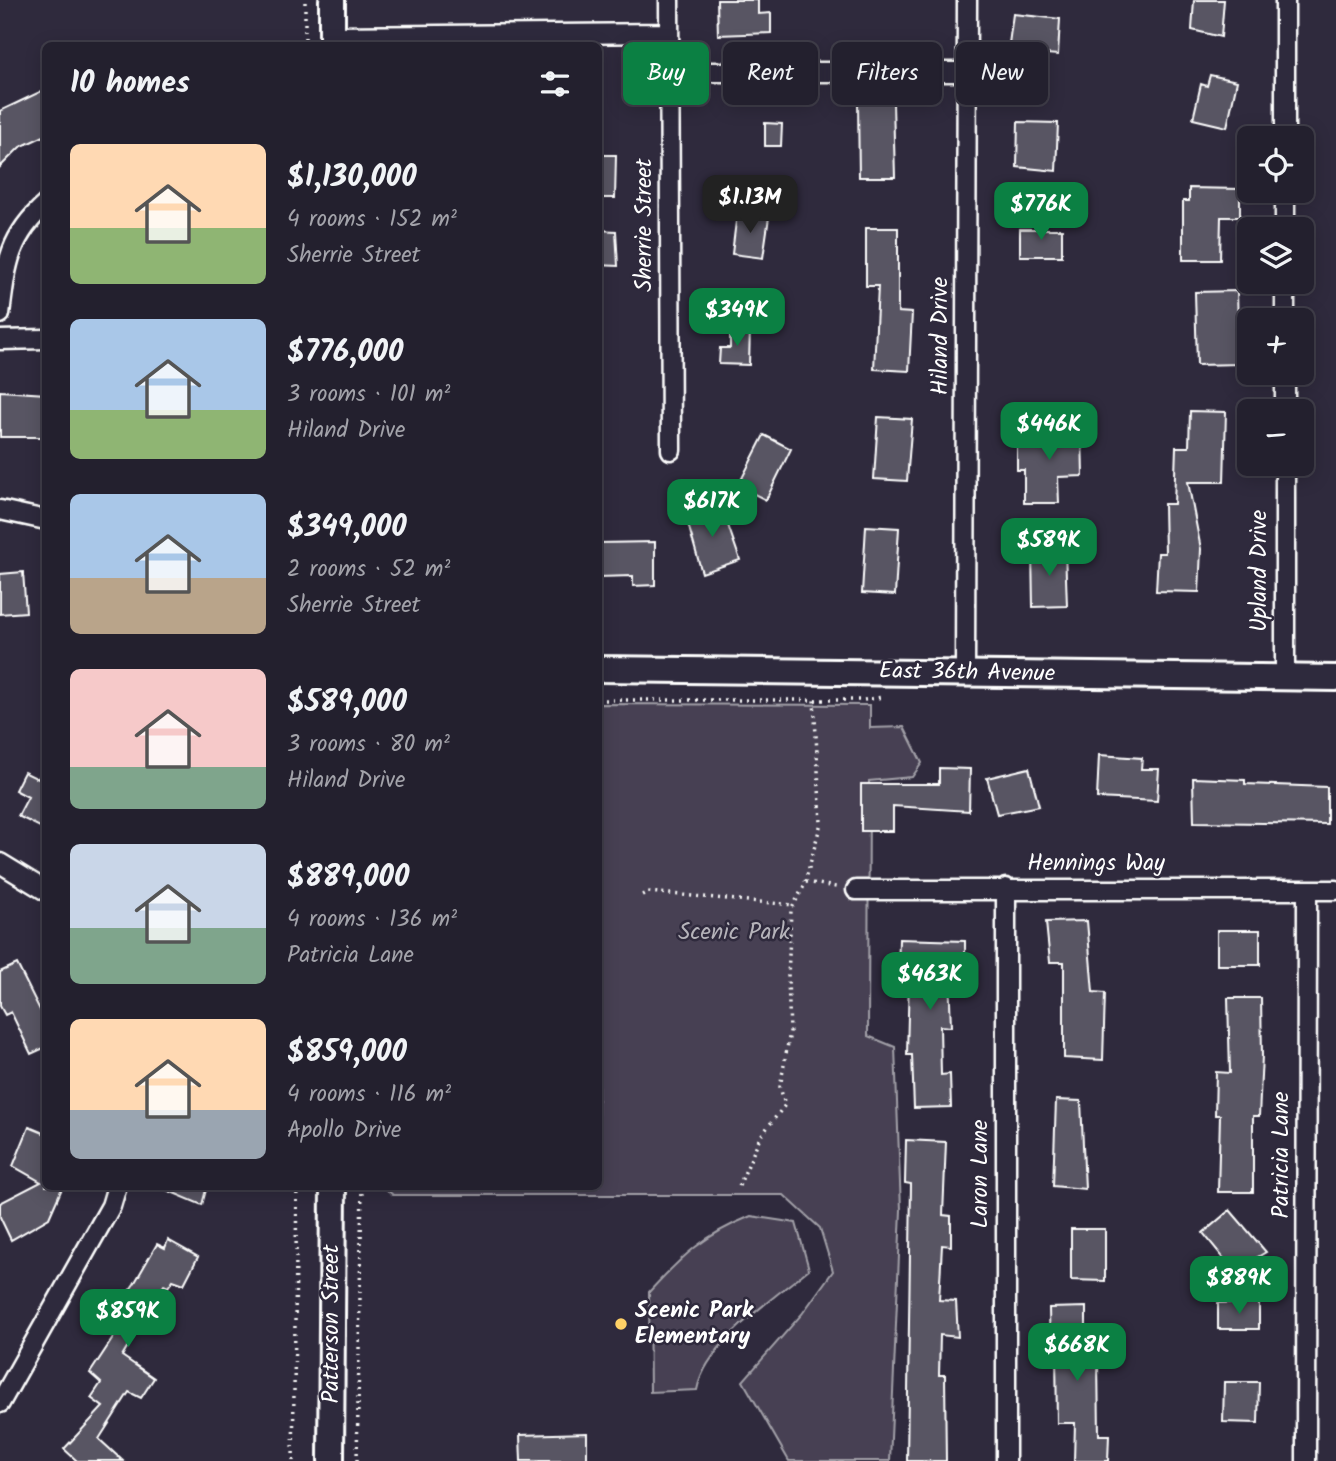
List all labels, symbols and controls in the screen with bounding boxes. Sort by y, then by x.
chip: Buy [623,42,709,105]
chip: Rent [723,42,818,105]
chip: Filters [832,42,942,105]
chip: New [956,42,1048,105]
text: 10 homes [70,60,190,108]
icon: filters [536,65,574,103]
map controls [1237,126,1314,476]
button: locate [1237,126,1314,203]
text: $1,130,000 [287,154,417,202]
street label: Sherrie Street [627,157,663,292]
icon: home [126,172,210,256]
pin: $1.13M [693,176,807,235]
text: $1.13M [719,180,781,216]
pin: $776K [992,182,1090,242]
text: $776K [1010,187,1072,223]
text: 4 rooms · 152 m² [287,202,457,238]
button: layers [1237,217,1314,294]
text: Sherrie Street [287,238,421,274]
street label: Hiland Drive [923,277,959,395]
pin: $349K [688,288,786,348]
text: $349K [705,293,769,329]
button: + [1237,308,1314,385]
text: $776,000 [287,329,403,377]
icon: home [126,347,210,431]
text: 3 rooms · 101 m² [287,377,450,413]
button: − [1237,399,1314,476]
pin: $446K [1000,402,1098,462]
text: $446K [1017,407,1082,443]
text: Hiland Drive [287,413,405,449]
pin: $617K [663,480,761,539]
text: $617K [683,484,741,520]
text: $349,000 [287,504,407,552]
street label: Upland Drive [1242,510,1278,632]
pin: $589K [1000,518,1098,578]
icon: home [126,522,210,606]
text: $589K [1017,523,1081,559]
text: 2 rooms · 52 m² [287,552,450,588]
text: Sherrie Street [287,588,421,624]
street label: East 36th Avenue [879,653,1055,693]
text: $589,000 [287,679,407,727]
icon: home [126,697,210,781]
text: 3 rooms · 80 m² [287,727,450,763]
text: Hiland Drive [287,763,405,799]
street label: Hennings Way [1027,846,1165,882]
text: $889,000 [287,854,409,902]
icon: home [126,872,210,956]
text: 4 rooms · 136 m² [287,902,457,938]
park label: Scenic Park [678,915,790,951]
text: Patricia Lane [287,938,414,974]
pin: $463K [881,953,979,1012]
text: $463K [897,957,963,993]
text: $859,000 [287,1029,407,1077]
icon: home [126,1047,210,1131]
text: 4 rooms · 116 m² [287,1077,451,1113]
street label: Patricia Lane [1264,1092,1300,1218]
text: Apollo Drive [287,1113,401,1149]
street label: Laron Lane [963,1120,999,1228]
street label: Patterson Street [314,1243,350,1404]
pin: $889K [1190,1256,1288,1316]
text: $889K [1206,1261,1272,1297]
pin: $859K [79,1290,177,1349]
place label: Scenic Park Elementary [635,1293,754,1355]
text: $859K [96,1294,160,1330]
marker: Scenic Park Elementary [613,1316,629,1332]
pin: $668K [1028,1324,1126,1383]
text: $668K [1044,1328,1110,1364]

